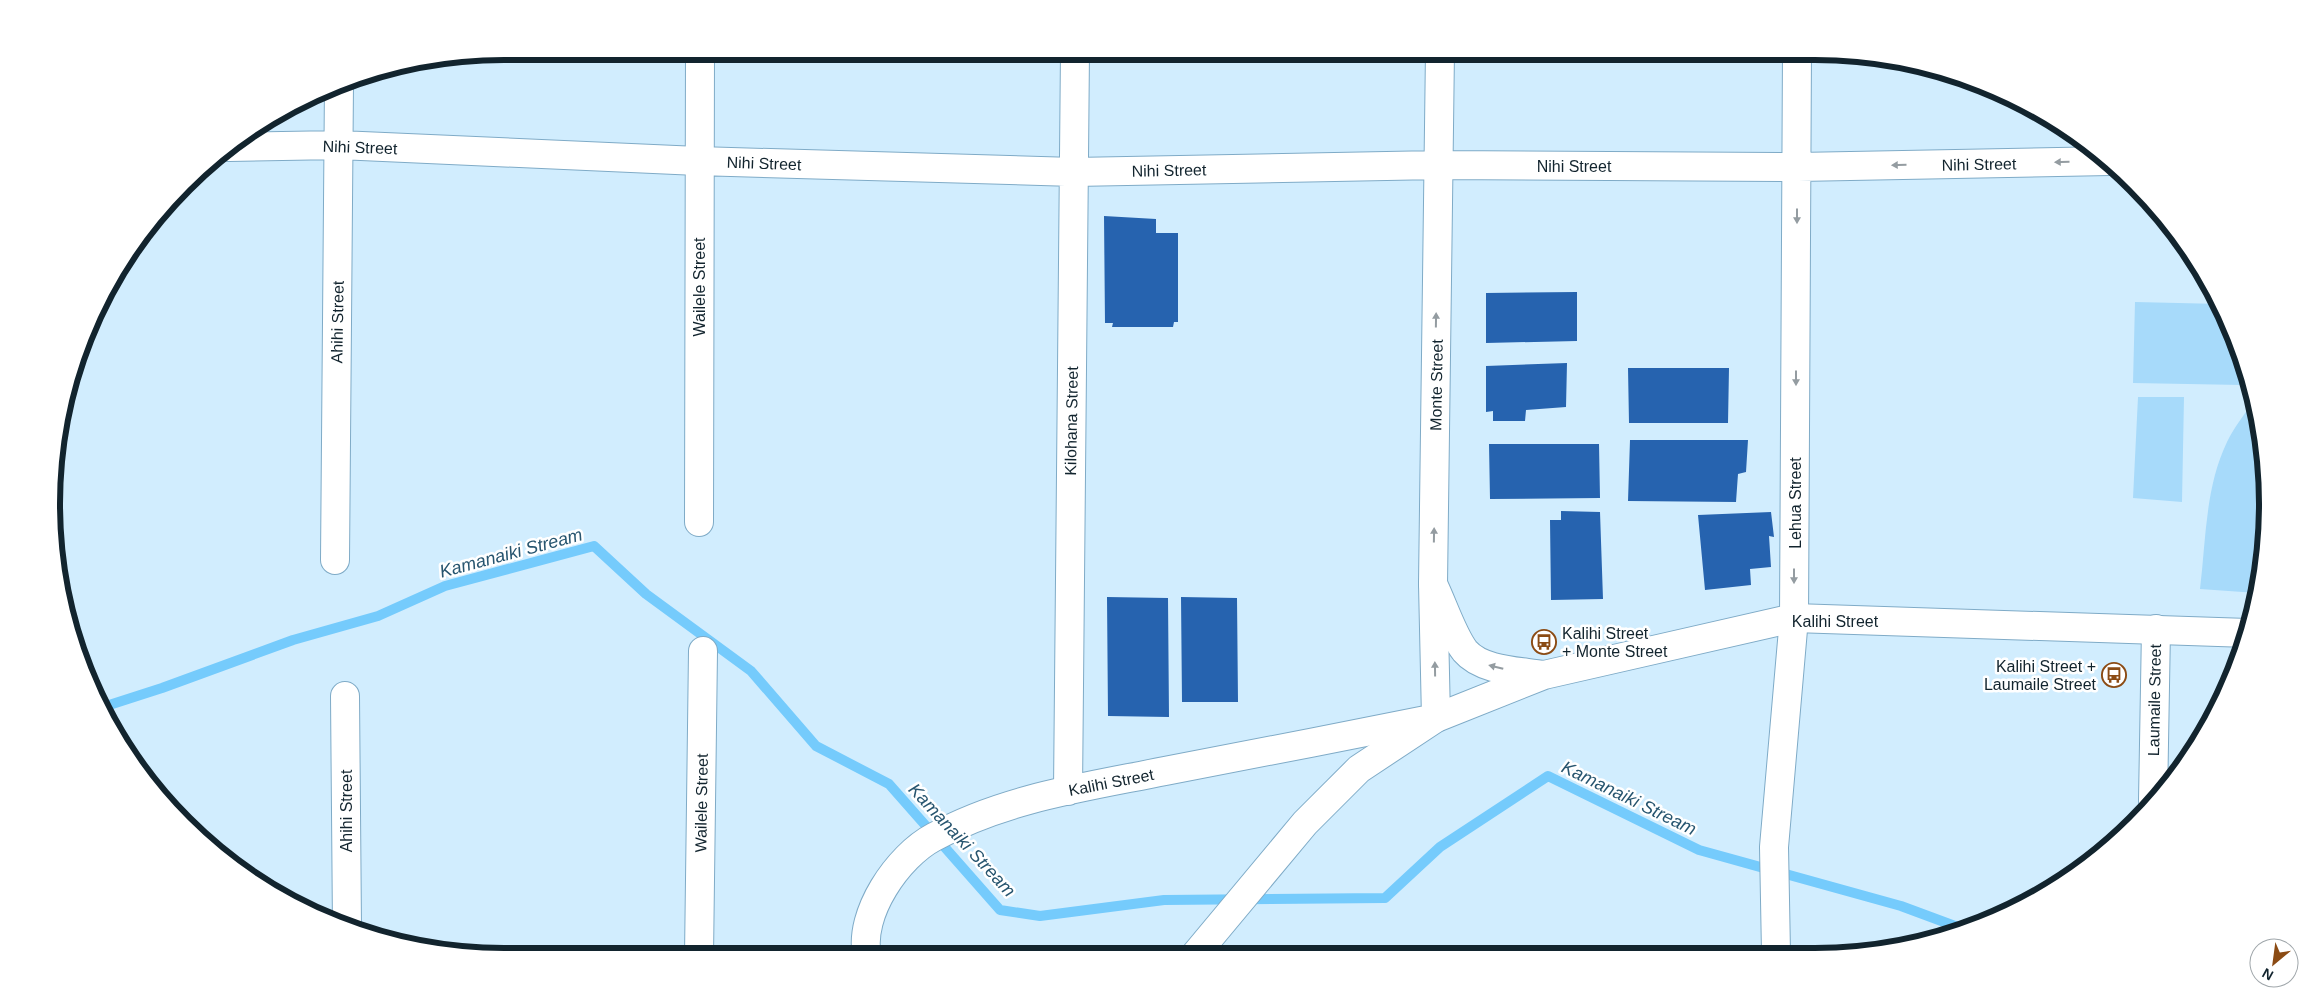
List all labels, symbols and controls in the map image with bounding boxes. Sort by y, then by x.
street label: Nihi Street [322,138,398,157]
street label: Nihi Street [726,154,802,173]
street label: Nihi Street [1942,155,2017,174]
street label: Nihi Street [1537,158,1612,175]
one-way arrow [2053,158,2069,166]
street label: Nihi Street [1132,161,1207,180]
one-way arrow [1891,161,1907,169]
one-way arrow [1793,208,1801,224]
street label: Wailele Street [691,237,708,337]
street label: Ahihi Street [328,280,347,364]
one-way arrow [1432,312,1440,328]
street label: Monte Street [1427,339,1446,431]
street label: Kilohana Street [1062,366,1081,476]
one-way arrow [1792,371,1800,387]
street label: Lehua Street [1787,457,1804,549]
water label: Kamanaiki Stream [437,524,585,582]
one-way arrow [1430,527,1438,543]
one-way arrow [1790,568,1798,584]
street label: Kalihi Street [1792,613,1879,630]
place label: Kalihi Street + Monte Street [1562,625,1668,660]
bus stop icon: Kalihi Street + Monte Street [1531,629,1557,655]
street label: Laumaile Street [2145,643,2164,756]
place label: Kalihi Street + Laumaile Street [1984,658,2097,693]
one-way arrow [1431,661,1439,677]
bus stop icon: Kalihi Street + Laumaile Street [2101,662,2127,688]
one-way arrow [1489,663,1504,671]
street label: Wailele Street [692,753,711,853]
water label: Kamanaiki Stream [1559,757,1699,839]
street label: Kalihi Street [1067,766,1156,799]
street label: Ahihi Street [338,769,355,852]
water label: Kamanaiki Stream [905,779,1019,901]
north arrow [2249,938,2299,988]
text: N [2259,965,2276,984]

